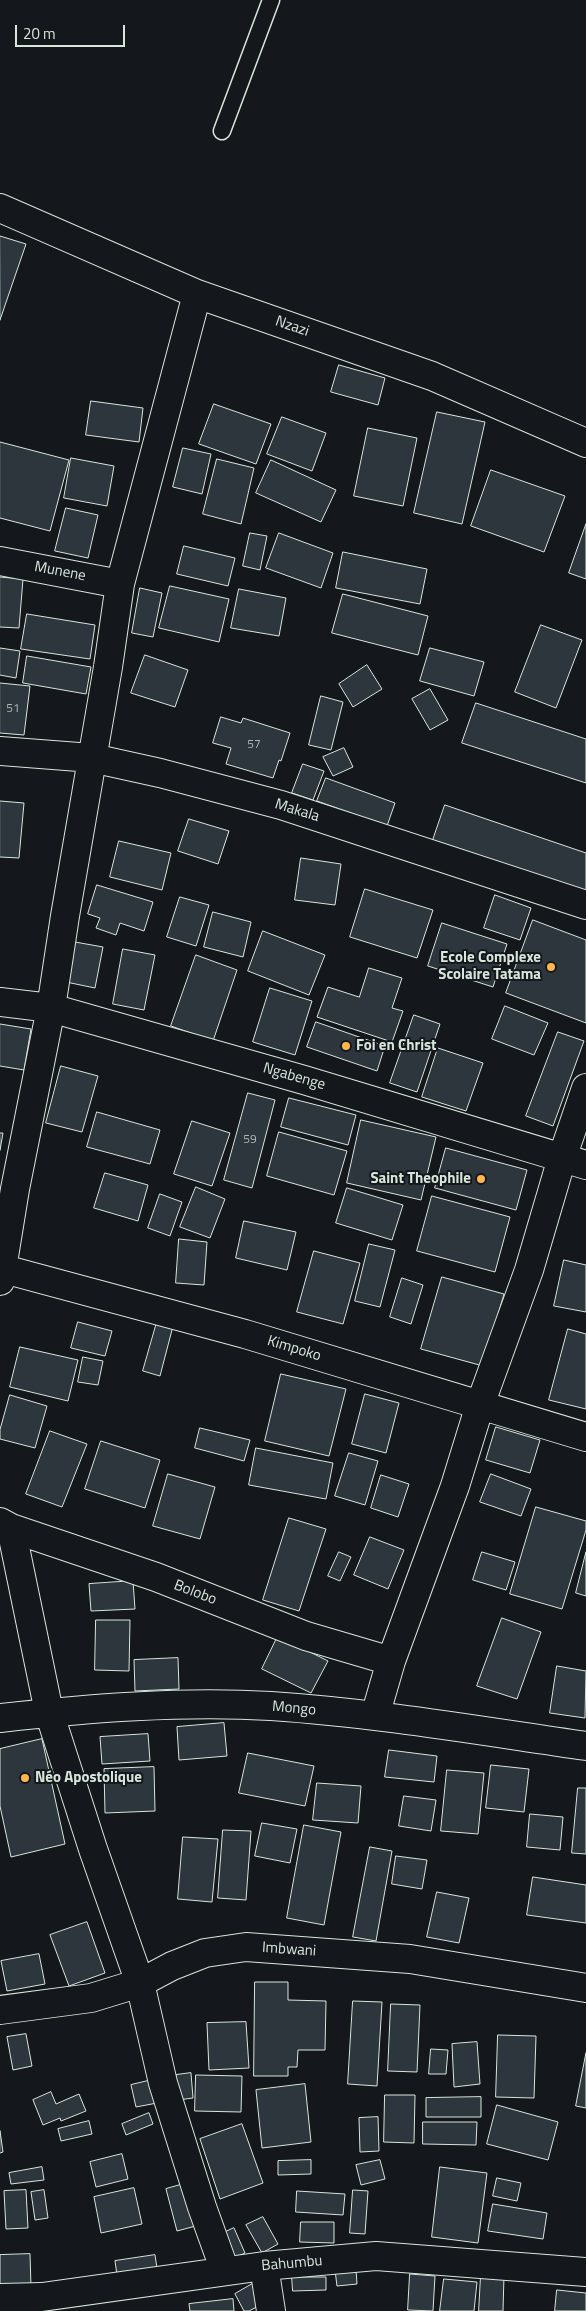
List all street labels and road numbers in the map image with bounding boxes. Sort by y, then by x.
street label: Nzazi [273,313,311,341]
street label: Munene [33,558,87,586]
street label: Makala [272,796,322,826]
street label: Ngabenge [261,1060,327,1094]
street label: Kimpoko [265,1332,323,1366]
street label: Bolobo [171,1577,219,1609]
street label: Mongo [271,1698,317,1720]
street label: Imbwani [261,1939,317,1961]
street label: Bahumbu [261,2252,323,2276]

